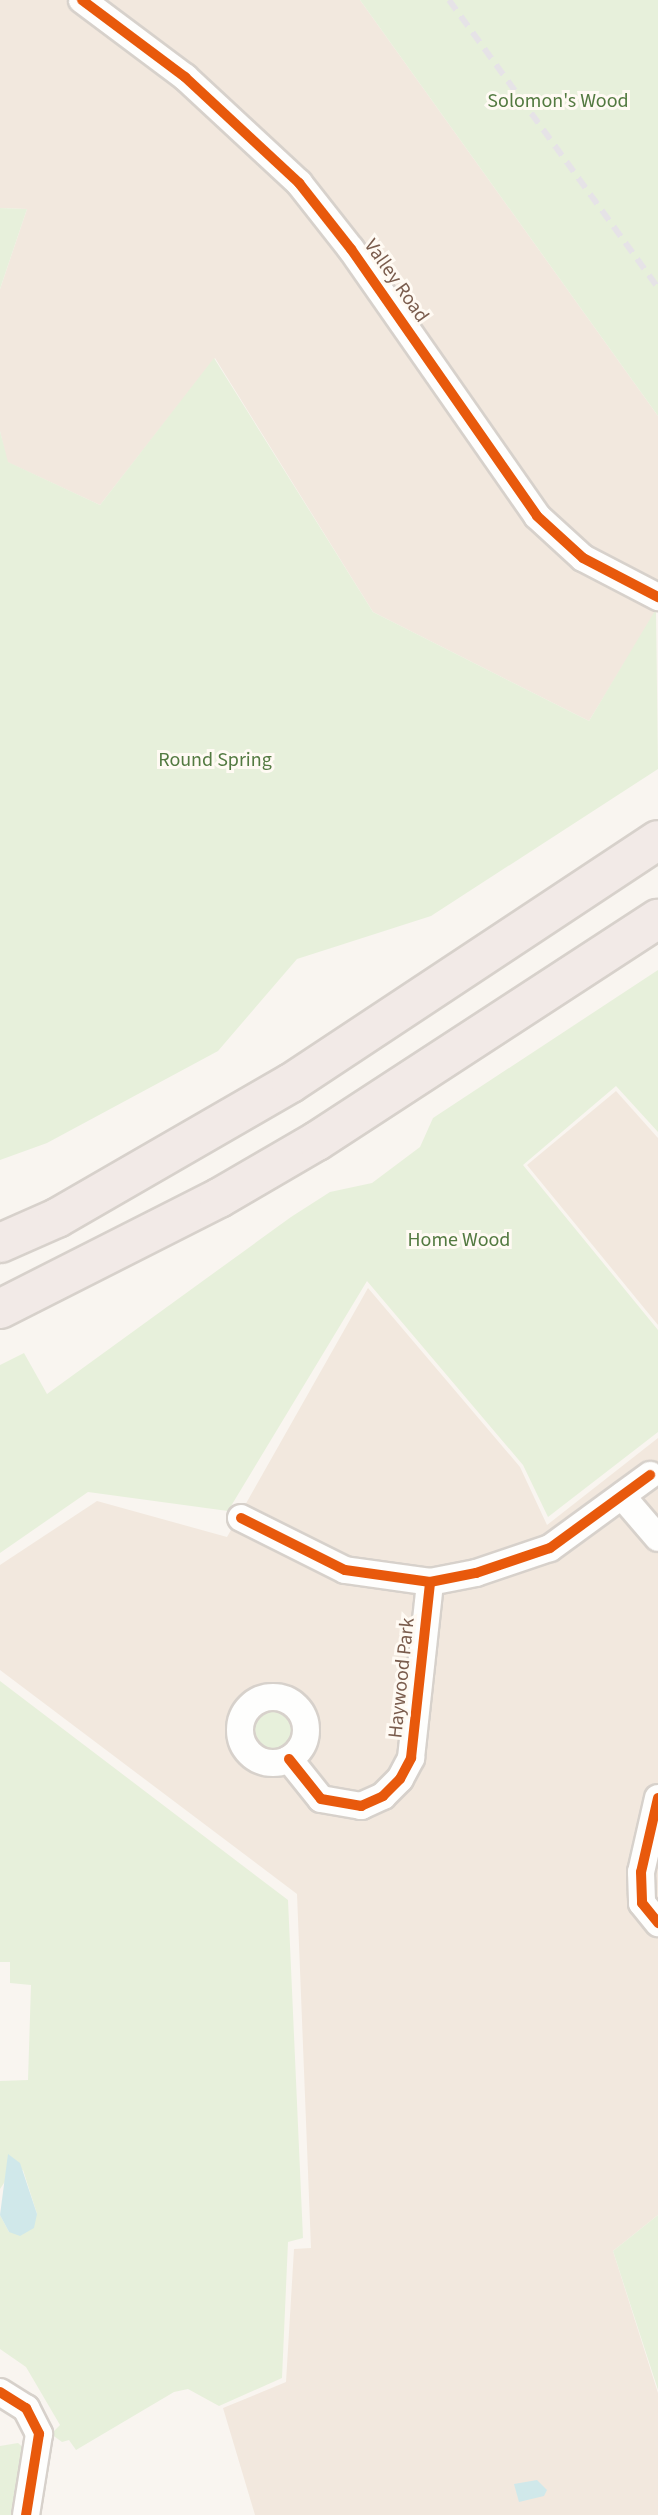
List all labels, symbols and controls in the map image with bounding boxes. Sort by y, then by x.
park label: Solomon's Wood [487,89,629,113]
street label: Valley Road [359,235,433,327]
park label: Round Spring [158,748,272,772]
park label: Home Wood [408,1228,510,1252]
street label: Haywood Park [384,1617,420,1739]

